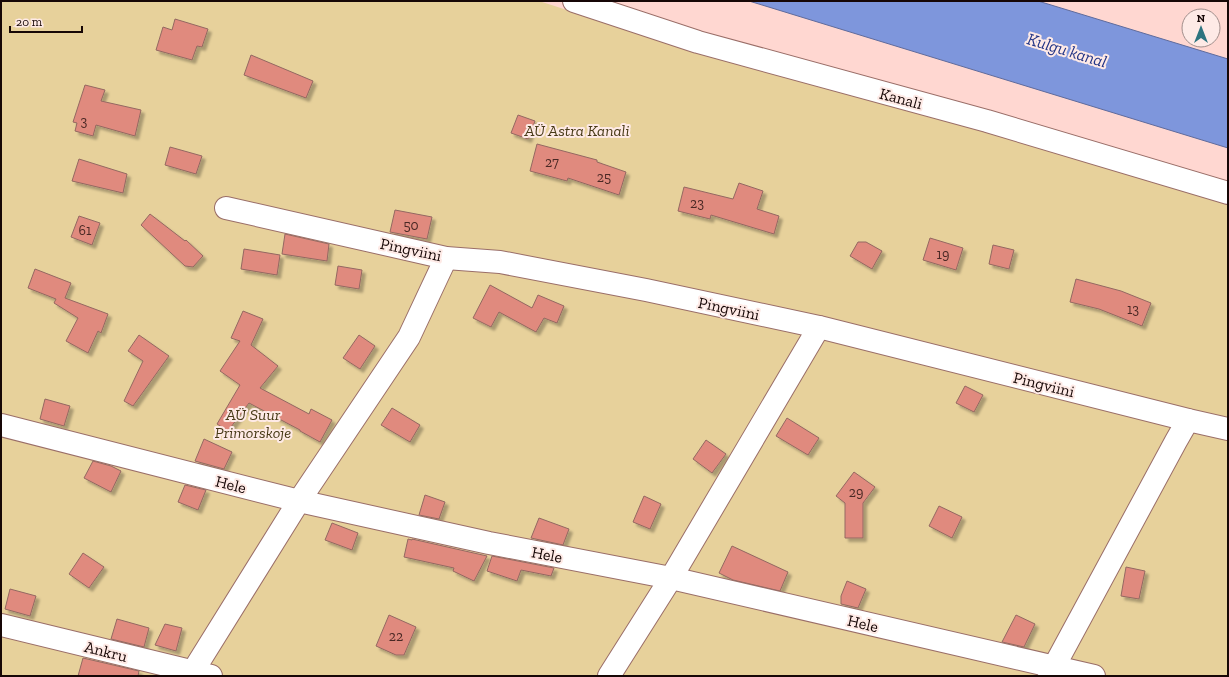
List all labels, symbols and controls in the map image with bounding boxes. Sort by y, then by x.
scale bar [10,8,82,34]
north arrow [1181,8,1221,48]
text: N [1197,12,1206,25]
text: 20 m [16,15,43,29]
water label: Kulgu kanal [1025,28,1109,72]
street label: Kanali [877,84,925,113]
house number: 3 [81,113,88,130]
park label: AÜ Astra Kanali [523,121,630,140]
house number: 27 [545,154,559,171]
house number: 25 [597,169,611,186]
house number: 23 [690,195,704,212]
house number: 50 [403,217,419,234]
house number: 61 [79,222,92,239]
street label: Pingviini [378,234,444,265]
house number: 19 [937,246,949,263]
street label: Pingviini [696,293,762,324]
house number: 13 [1127,301,1139,318]
street label: Pingviini [1011,368,1077,401]
park label: AÜ Suur Primorskoje [215,405,291,442]
street label: Hele [214,472,248,497]
house number: 29 [849,484,863,501]
street label: Hele [530,542,564,567]
street label: Hele [846,611,880,636]
house number: 22 [389,628,403,645]
street label: Ankru [82,637,129,666]

